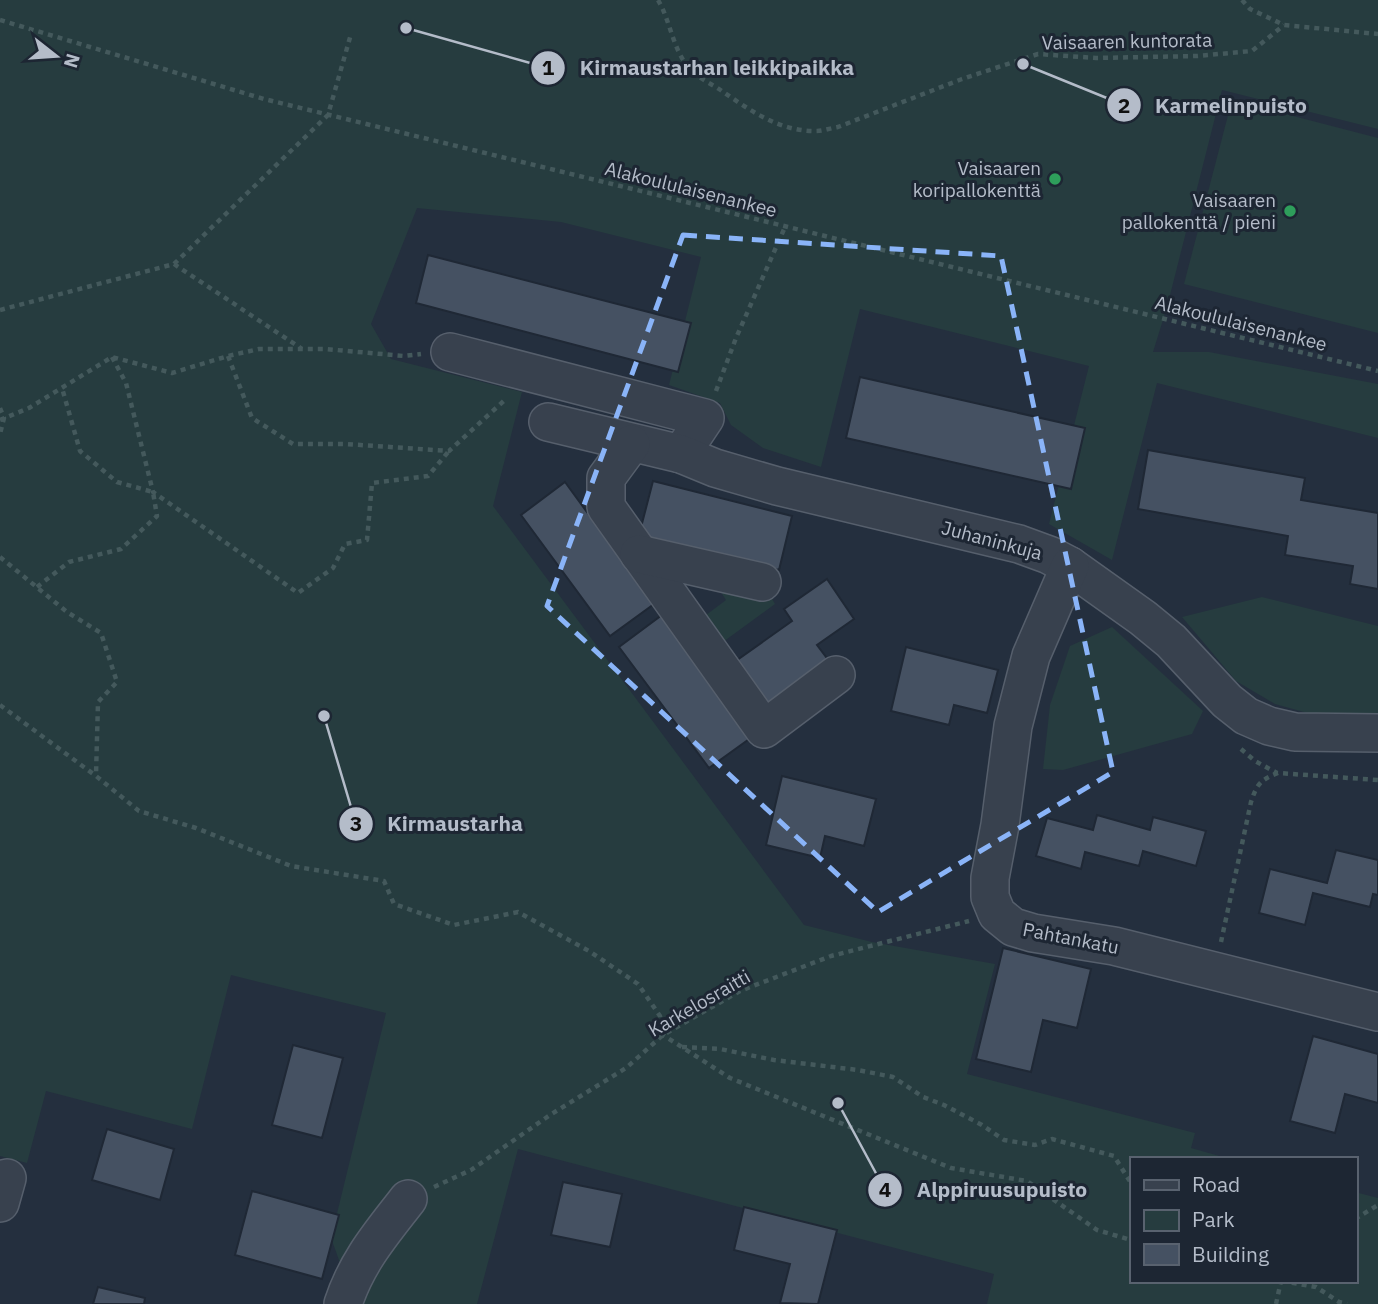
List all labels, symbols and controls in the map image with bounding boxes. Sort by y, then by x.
north arrow [21,21,91,91]
street label: Vaisaaren kuntorata [1042,28,1212,54]
callout: Kirmaustarhan leikkipaikka [531,47,868,89]
text: N [59,51,86,71]
text: 1 [542,53,555,81]
text: Kirmaustarhan leikkipaikka [580,53,854,81]
callout: Karmelinpuisto [1106,84,1321,126]
text: 2 [1118,91,1130,119]
text: Karmelinpuisto [1155,91,1307,119]
street label: Alakoululaisenankee [602,156,780,222]
place label: Vaisaaren koripallokenttä [913,156,1041,202]
marker: Vaisaaren koripallokenttä [1047,171,1063,187]
place label: Vaisaaren pallokenttä / pieni [1122,188,1276,234]
marker: Vaisaaren pallokenttä / pieni [1282,203,1298,219]
street label: Alakoululaisenankee [1152,290,1330,356]
street label: Juhaninkuja [939,515,1045,565]
callout: Kirmaustarha [338,803,537,845]
text: 3 [350,809,362,837]
text: Kirmaustarha [387,809,523,837]
street label: Pahtankatu [1021,917,1121,959]
street label: Karkelosraitti [644,964,754,1042]
legend [1130,1157,1357,1283]
callout: Alppiruusupuisto [868,1169,1101,1211]
text: Road [1192,1170,1240,1198]
text: 4 [879,1175,891,1203]
text: Alppiruusupuisto [917,1175,1087,1203]
text: Park [1192,1205,1235,1233]
text: Building [1192,1240,1269,1268]

